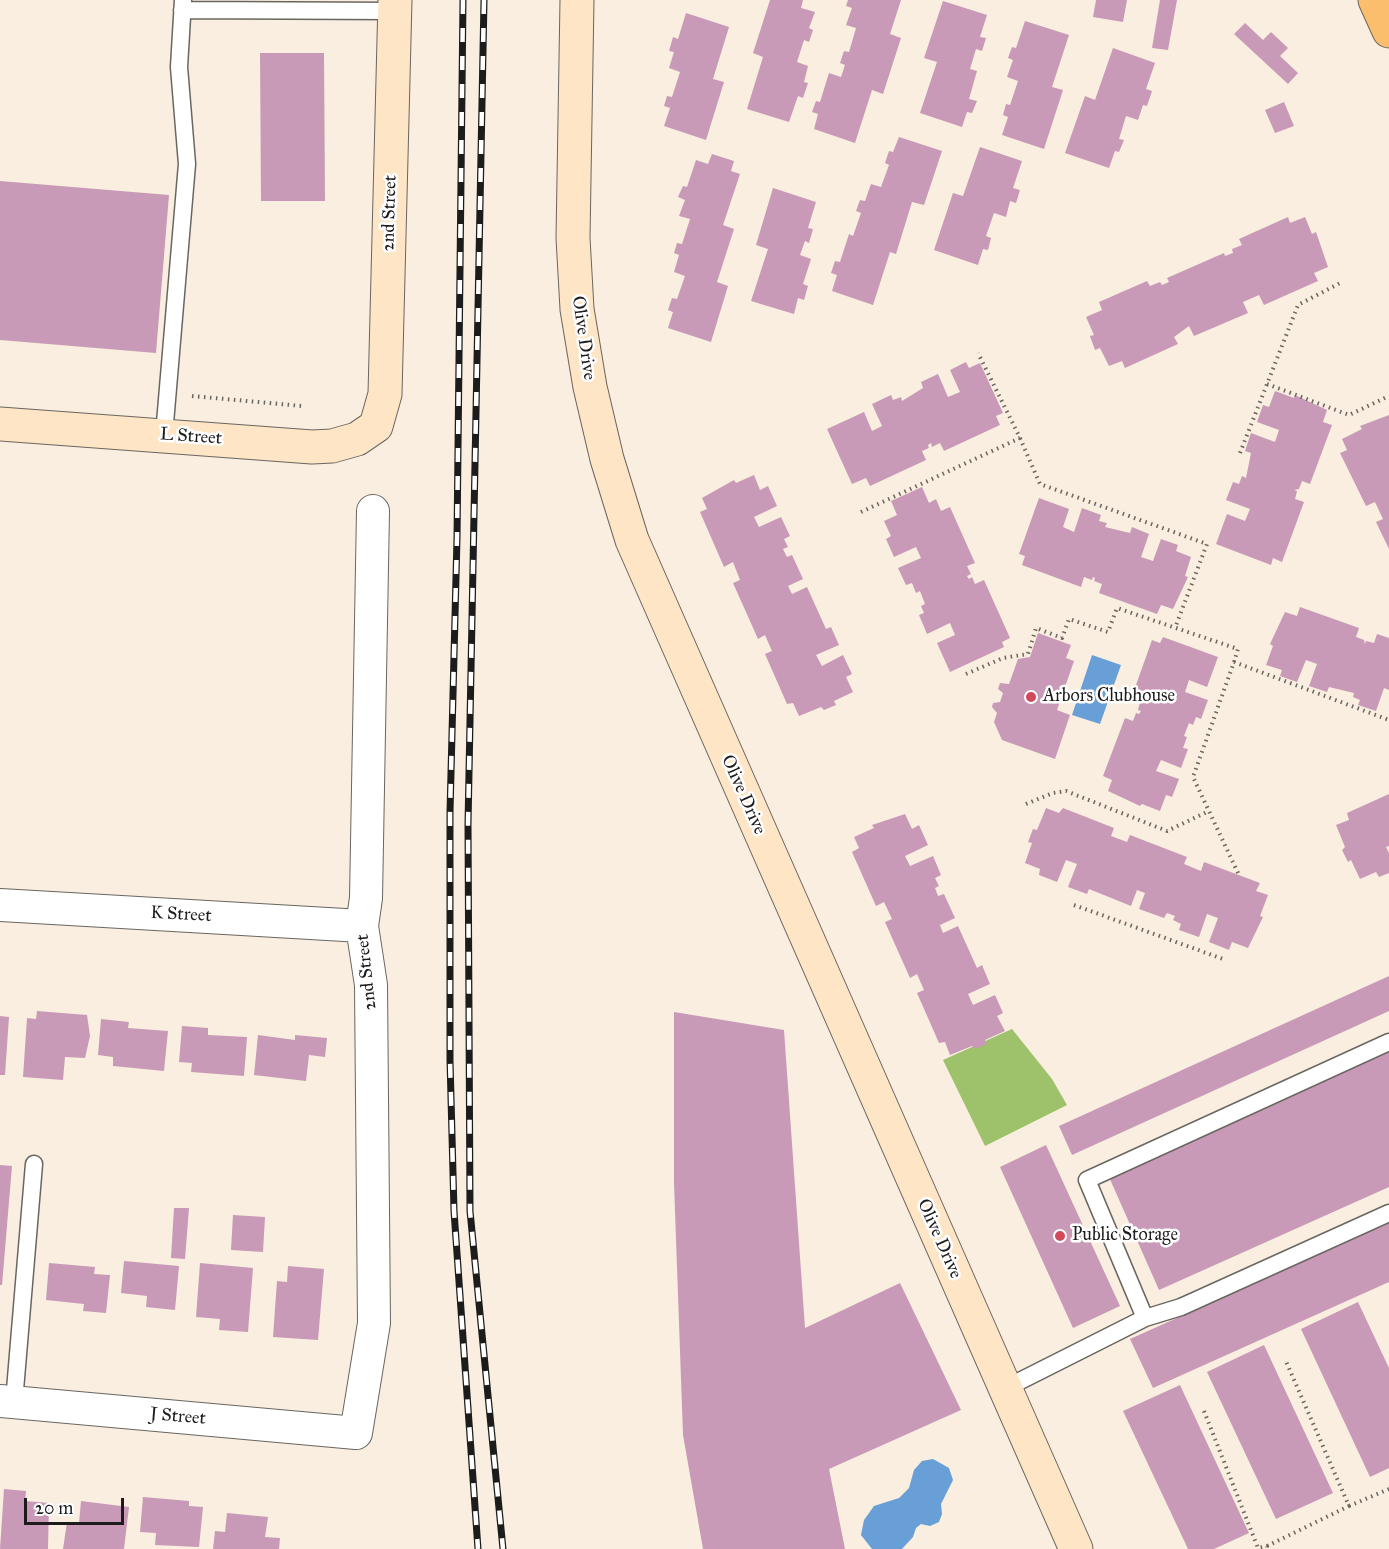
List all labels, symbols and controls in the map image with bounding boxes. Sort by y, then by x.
street label: 2nd Street [378,175,402,251]
street label: Olive Drive [566,295,600,381]
street label: L Street [159,424,223,450]
place label: Arbors Clubhouse [1043,686,1175,708]
marker: Arbors Clubhouse [1024,690,1038,704]
street label: Olive Drive [716,752,770,838]
street label: K Street [150,903,212,927]
street label: 2nd Street [352,933,382,1011]
street label: Olive Drive [912,1196,966,1282]
place label: Public Storage [1072,1225,1178,1247]
marker: Public Storage [1053,1229,1067,1243]
street label: J Street [149,1404,207,1430]
scale bar [27,1486,128,1524]
text: 20 m [35,1497,73,1519]

